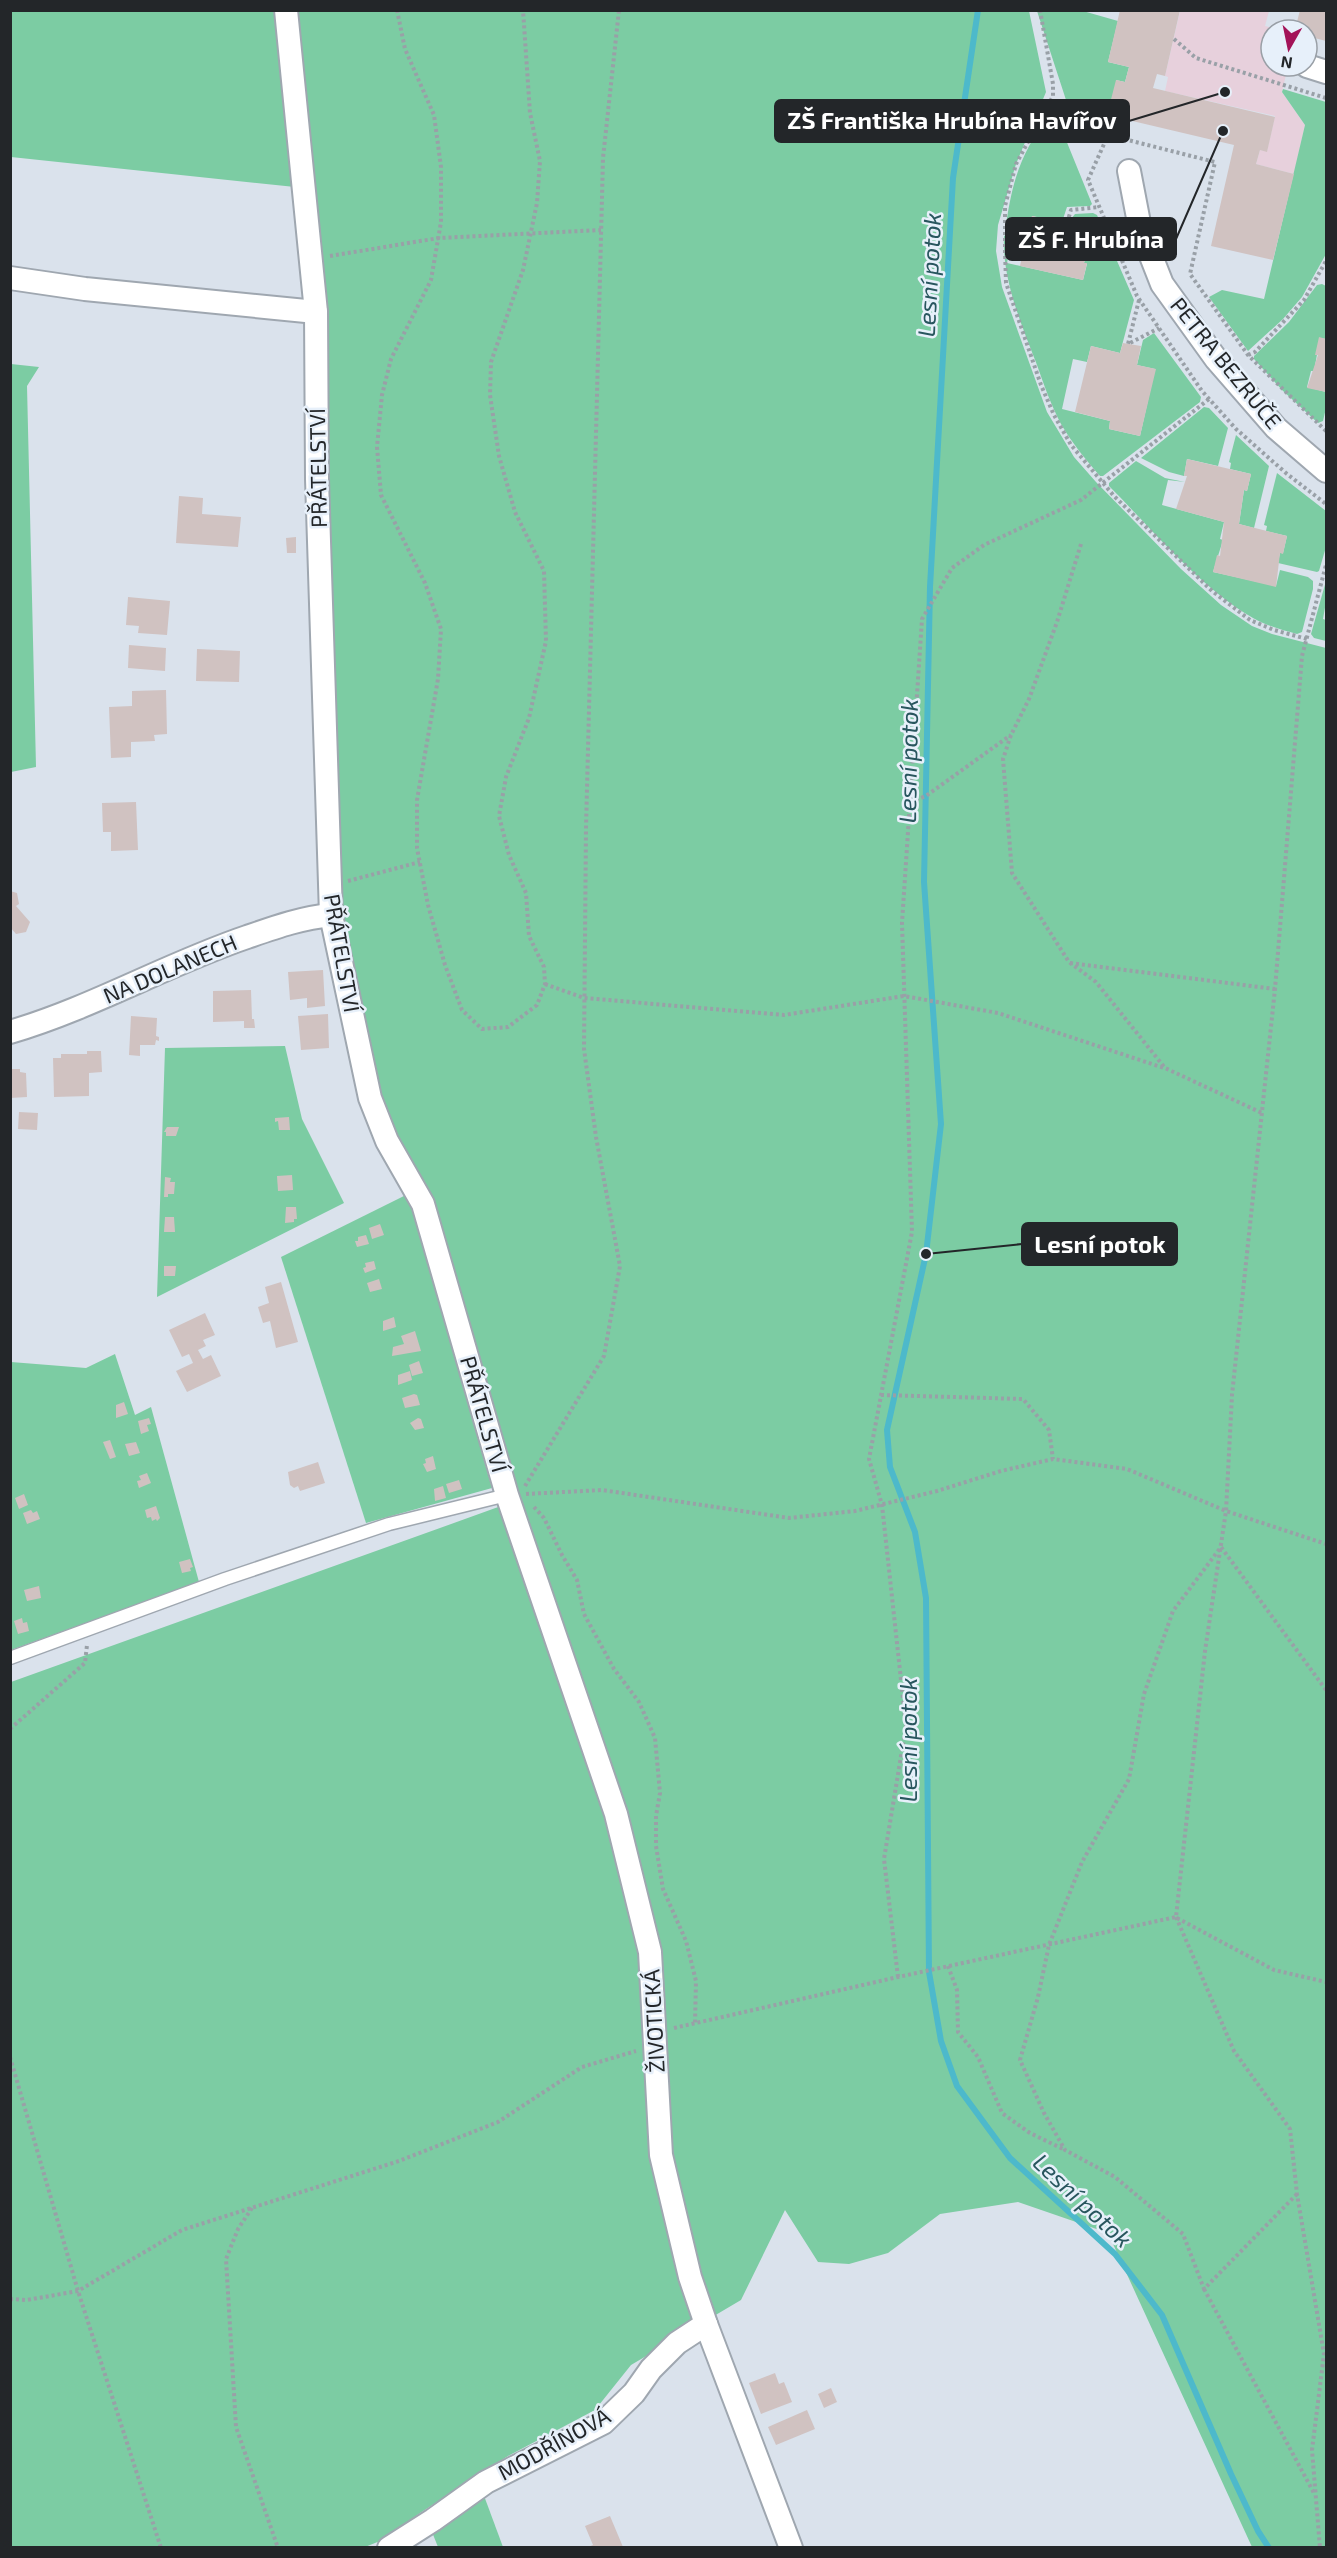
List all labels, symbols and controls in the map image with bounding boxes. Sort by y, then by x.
north arrow [1259,18,1319,78]
text: N [1279,53,1294,74]
callout: ZŠ Františka Hrubína Havířov [775,100,1129,142]
text: ZŠ Františka Hrubína Havířov [787,105,1117,134]
water label: Lesní potok [911,212,946,338]
callout: ZŠ F. Hrubína [1006,218,1176,260]
text: ZŠ F. Hrubína [1018,224,1164,253]
street label: PETRA BEZRUČE [1166,292,1288,433]
street label: PŘÁTELSTVÍ [303,407,331,528]
water label: Lesní potok [892,698,923,823]
street label: PŘÁTELSTVÍ [320,892,366,1015]
street label: NA DOLANECH [99,928,240,1008]
callout: Lesní potok [1022,1223,1177,1265]
text: Lesní potok [1034,1229,1166,1258]
street label: PŘÁTELSTVÍ [456,1353,514,1476]
water label: Lesní potok [893,1678,922,1802]
street label: ŽIVOTICKÁ [637,1968,669,2073]
water label: Lesní potok [1028,2147,1138,2253]
street label: MODŘÍNOVÁ [493,2401,614,2485]

